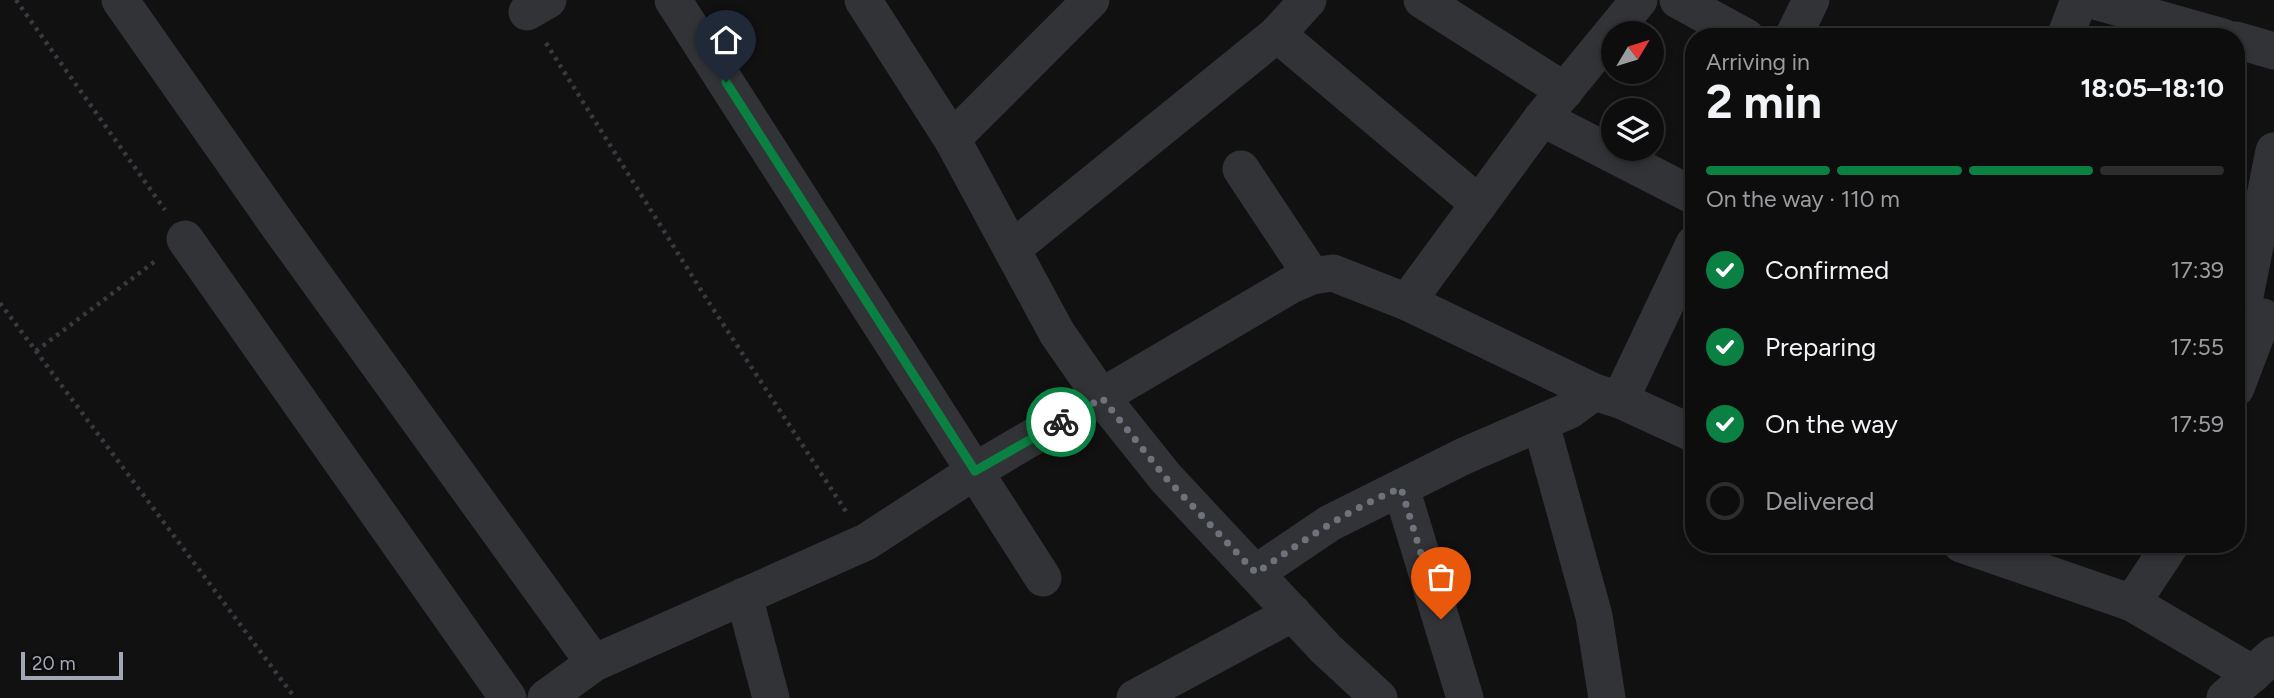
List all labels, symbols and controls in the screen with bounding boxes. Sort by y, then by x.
pin [696,10,756,82]
icon: home [707,21,745,59]
north arrow [1601,21,1664,84]
map controls [1601,21,1664,161]
text: Arriving in [1706,48,1810,76]
text: 18:05–18:10 [2081,72,2224,104]
text: 2 min [1706,74,1822,130]
button: layers [1601,98,1664,161]
text: On the way · 110 m [1706,185,1900,213]
icon: check [1706,251,1744,289]
text: Confirmed [1765,254,1889,286]
text: 17:39 [2171,256,2224,284]
icon: check [1706,328,1744,366]
text: Preparing [1765,331,1876,363]
text: 17:55 [2170,333,2224,361]
courier [1026,387,1096,457]
icon: bike [1042,403,1080,441]
icon: check [1706,405,1744,443]
text: On the way [1765,408,1898,440]
text: 17:59 [2170,410,2224,438]
text: Delivered [1765,485,1874,517]
pin [1411,547,1471,619]
icon: bag [1422,558,1460,596]
scale bar [21,649,122,681]
text: 20 m [32,652,76,675]

